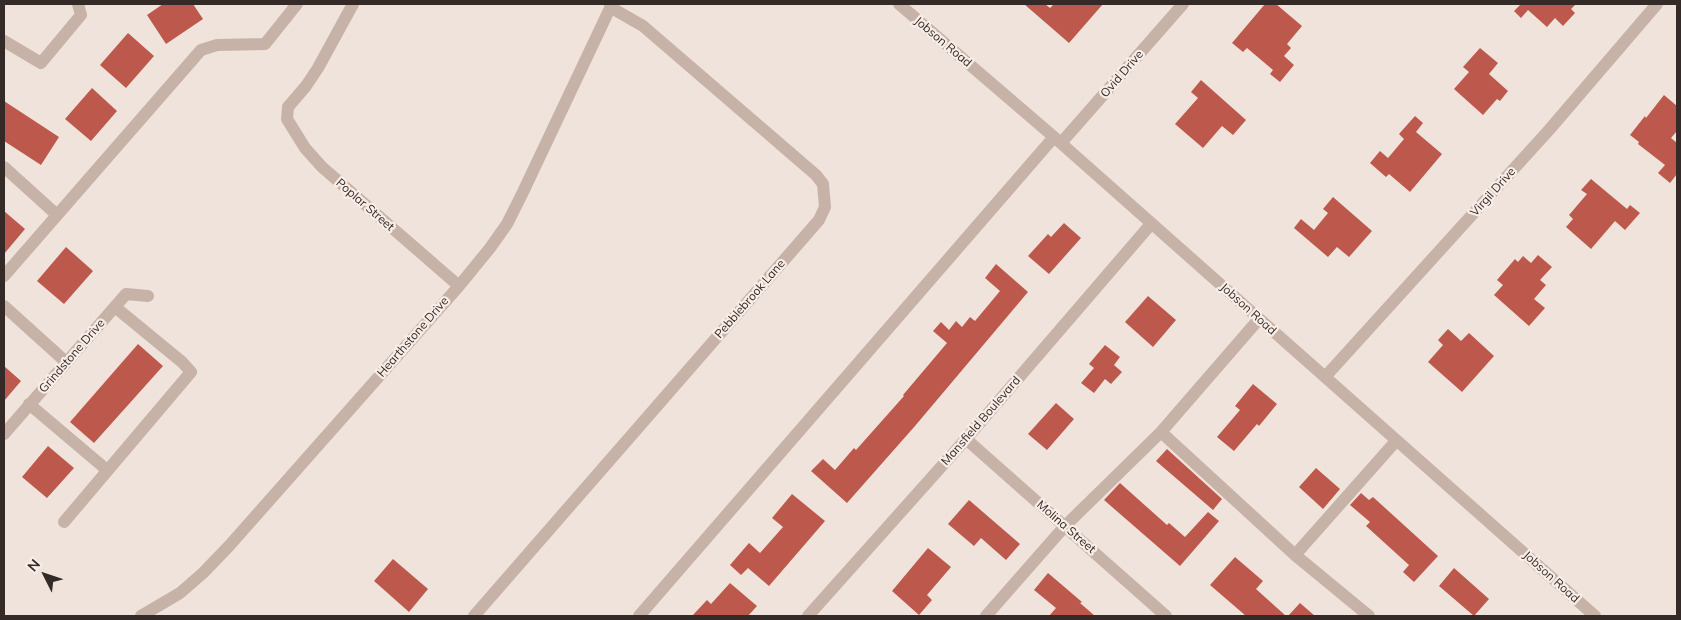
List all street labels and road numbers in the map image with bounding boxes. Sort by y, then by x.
street label: Jobson Road [911,14,975,70]
street label: Ovid Drive [1098,47,1146,101]
street label: Virgil Drive [1467,165,1519,219]
street label: Poplar Street [333,176,397,234]
street label: Pebblebrook Lane [712,257,788,341]
street label: Jobson Road [1217,280,1279,338]
street label: Hearthstone Drive [374,294,452,380]
street label: Grindstone Drive [36,316,108,396]
street label: Mansfield Boulevard [938,374,1024,468]
street label: Molina Street [1034,497,1098,557]
street label: Jobson Road [1520,548,1582,606]

